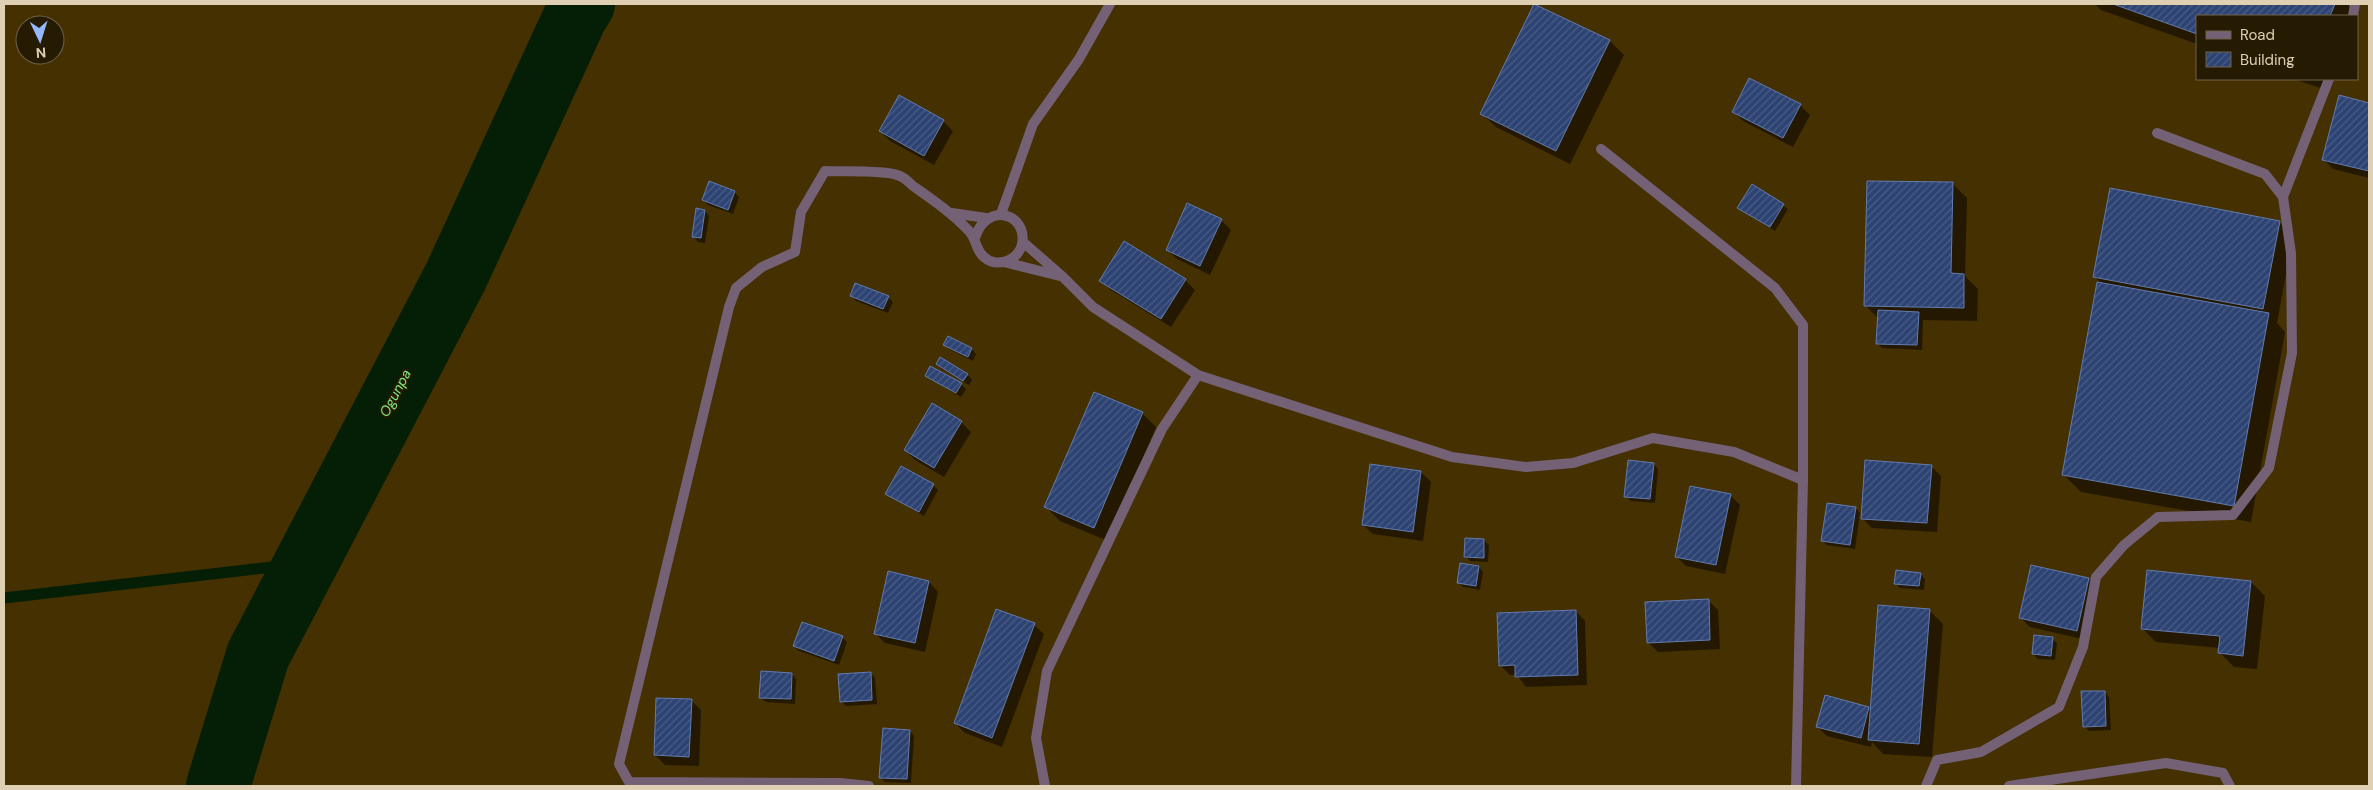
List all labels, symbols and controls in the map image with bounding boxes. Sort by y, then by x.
north arrow [15,15,65,65]
legend [2196,15,2358,80]
text: Road [2240,25,2275,45]
text: N [35,44,47,62]
text: Building [2240,50,2295,70]
water label: Ogunpa [375,366,415,420]

